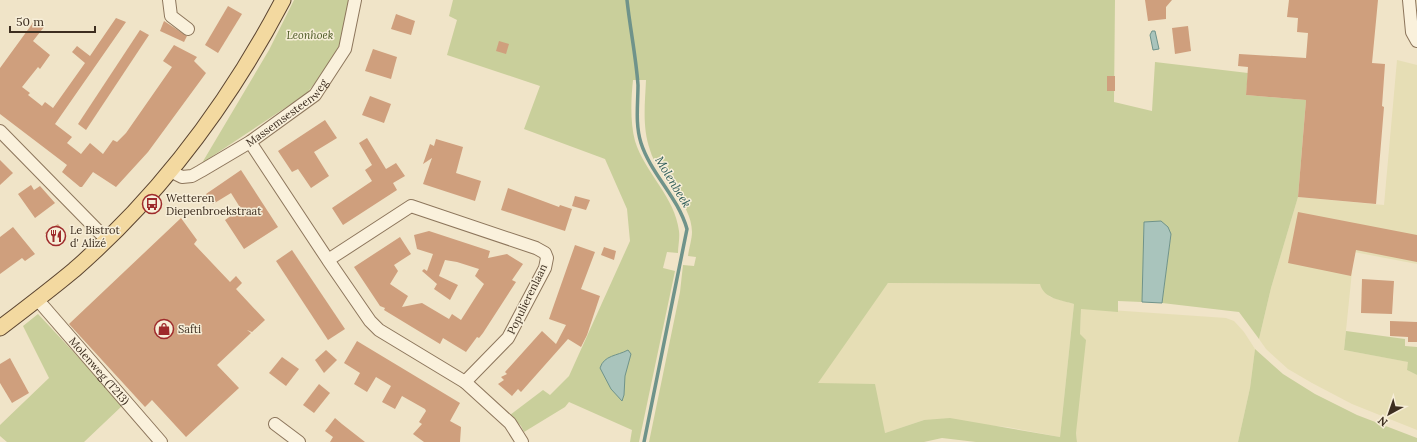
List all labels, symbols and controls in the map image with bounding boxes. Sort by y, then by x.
scale bar [10,8,95,34]
text: 50 m [16,14,44,29]
park label: Leonhoek [286,28,334,42]
street label: Massemsesteenweg [243,76,331,150]
water label: Molenbeek [652,153,695,210]
place label: Wetteren Diepenbroekstraat [166,191,262,218]
bus stop icon: Wetteren Diepenbroekstraat [141,193,163,215]
place label: Le Bistrot d' Alizé [70,223,121,250]
restaurant icon: Le Bistrot d' Alizé [45,225,67,247]
street label: Populierenlaan [504,261,550,336]
shop icon: Safti [153,318,175,340]
place label: Safti [178,322,201,336]
street label: Molenweg (T213) [66,334,132,408]
north arrow [1369,394,1409,434]
text: N [1374,413,1390,430]

